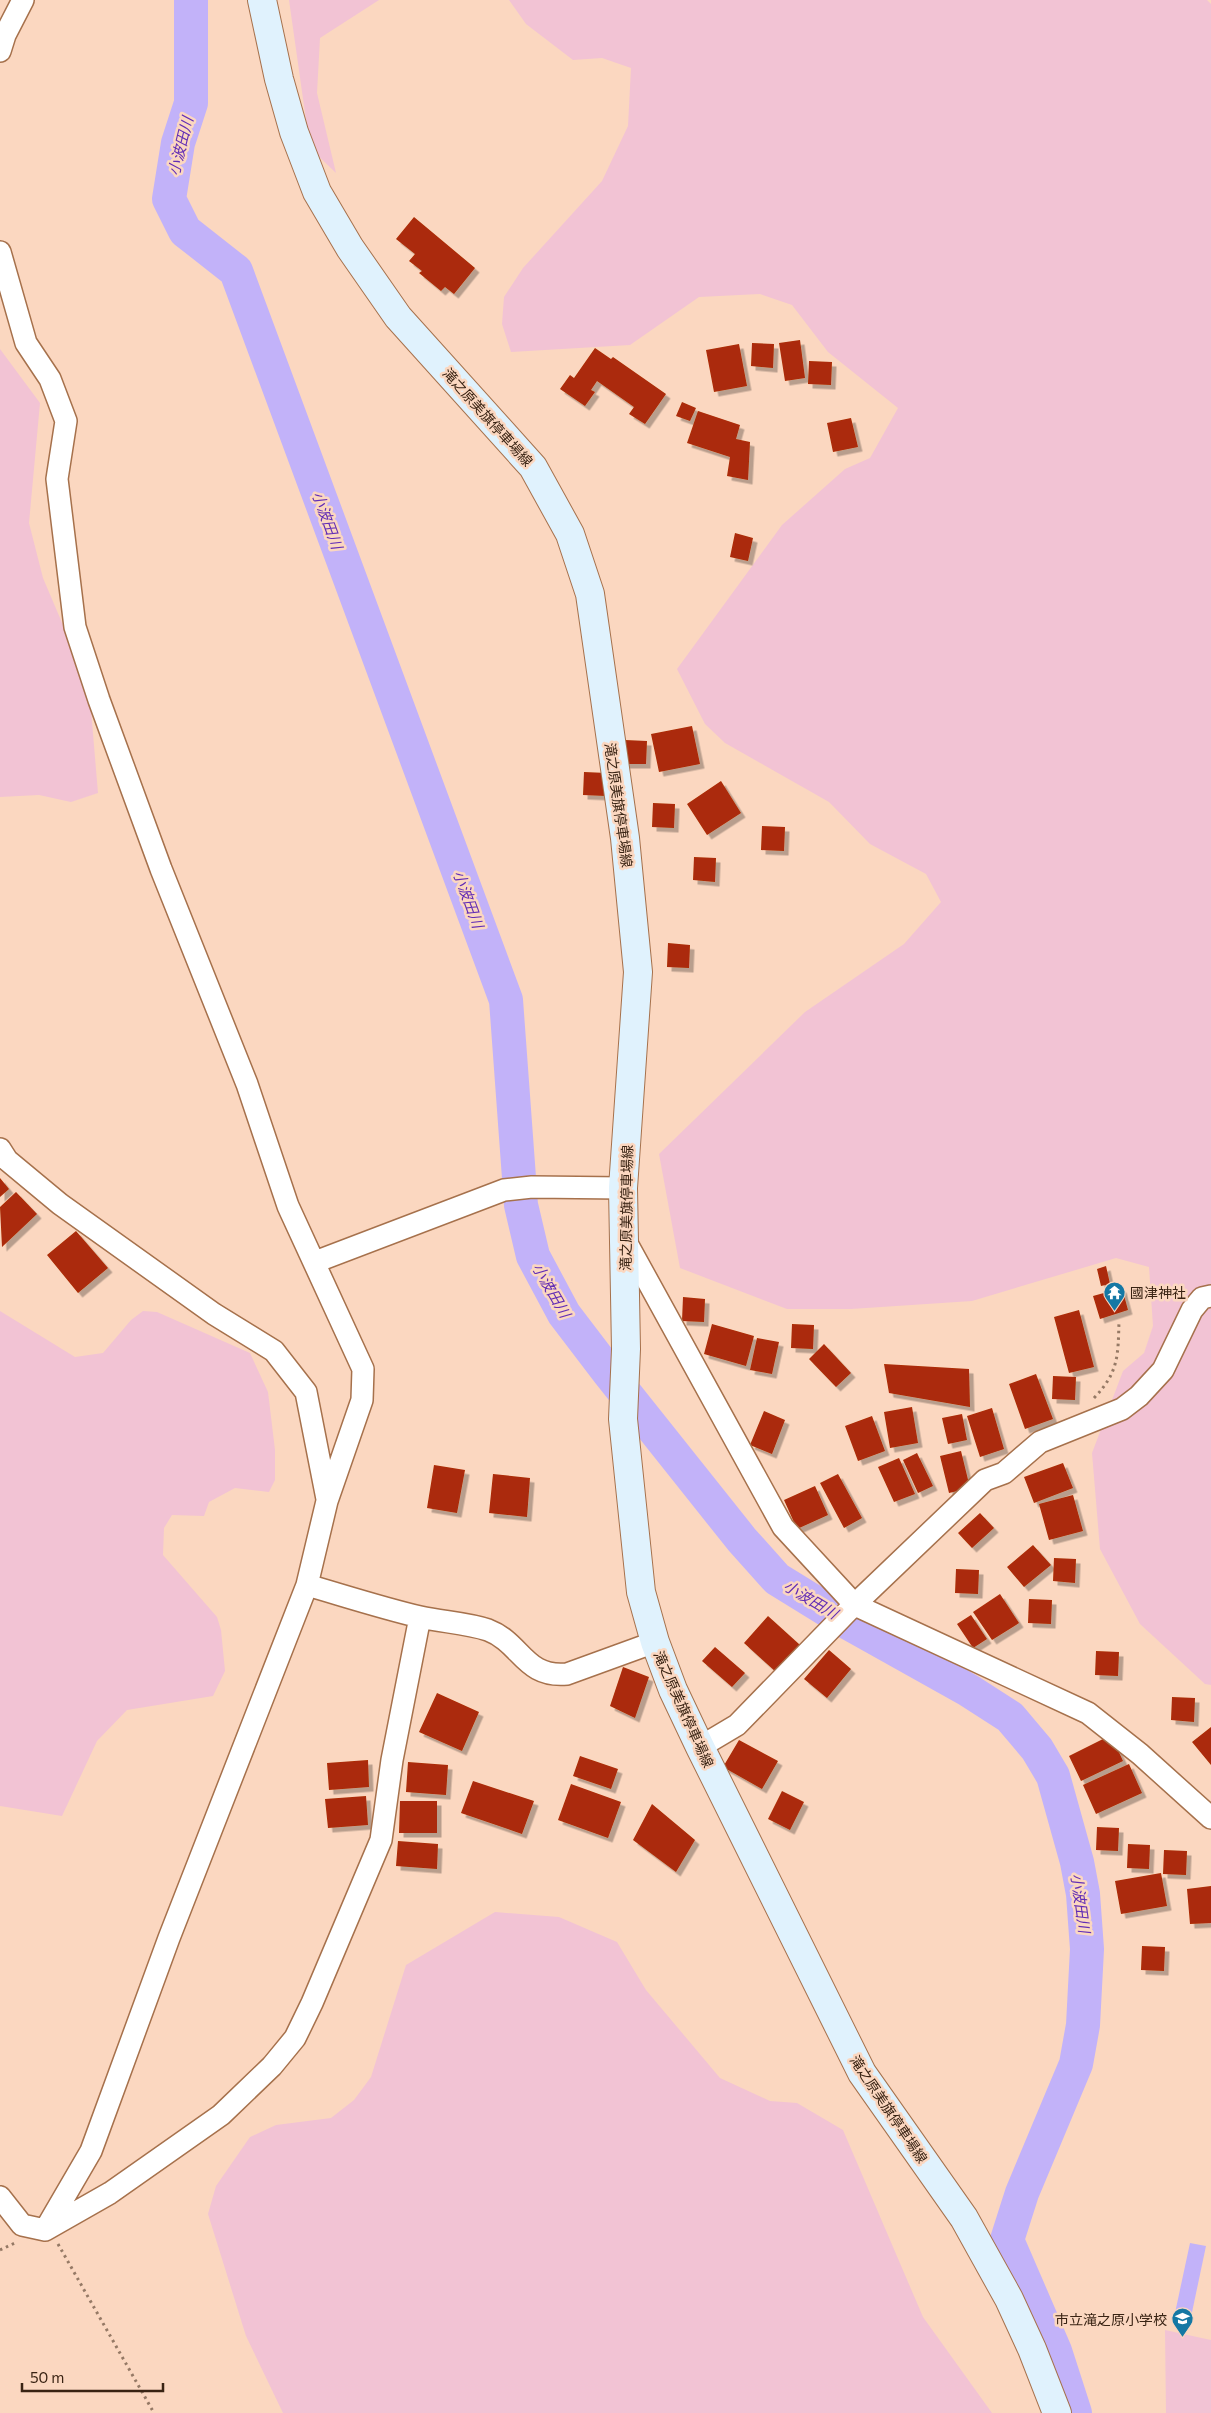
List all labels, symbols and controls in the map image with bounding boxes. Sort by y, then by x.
water label: 小波田川 [164,113,196,177]
street label: 滝之原美旗停車場線 [440,364,536,470]
water label: 小波田川 [309,489,347,553]
street label: 滝之原美旗停車場線 [602,741,636,869]
water label: 小波田川 [450,868,488,932]
street label: 滝之原美旗停車場線 [616,1145,636,1271]
water label: 小波田川 [529,1260,576,1322]
temple icon: 國津神社 [1102,1280,1126,1311]
place label: 國津神社 [1130,1284,1186,1301]
water label: 小波田川 [781,1576,843,1623]
street label: 滝之原美旗停車場線 [651,1648,717,1770]
water label: 小波田川 [1068,1872,1094,1936]
street label: 滝之原美旗停車場線 [847,2052,931,2166]
school or university icon: 市立滝之原小学校 [1171,2307,1195,2338]
place label: 市立滝之原小学校 [1055,2311,1167,2328]
scale bar [22,2360,164,2392]
text: 50 m [30,2368,64,2386]

